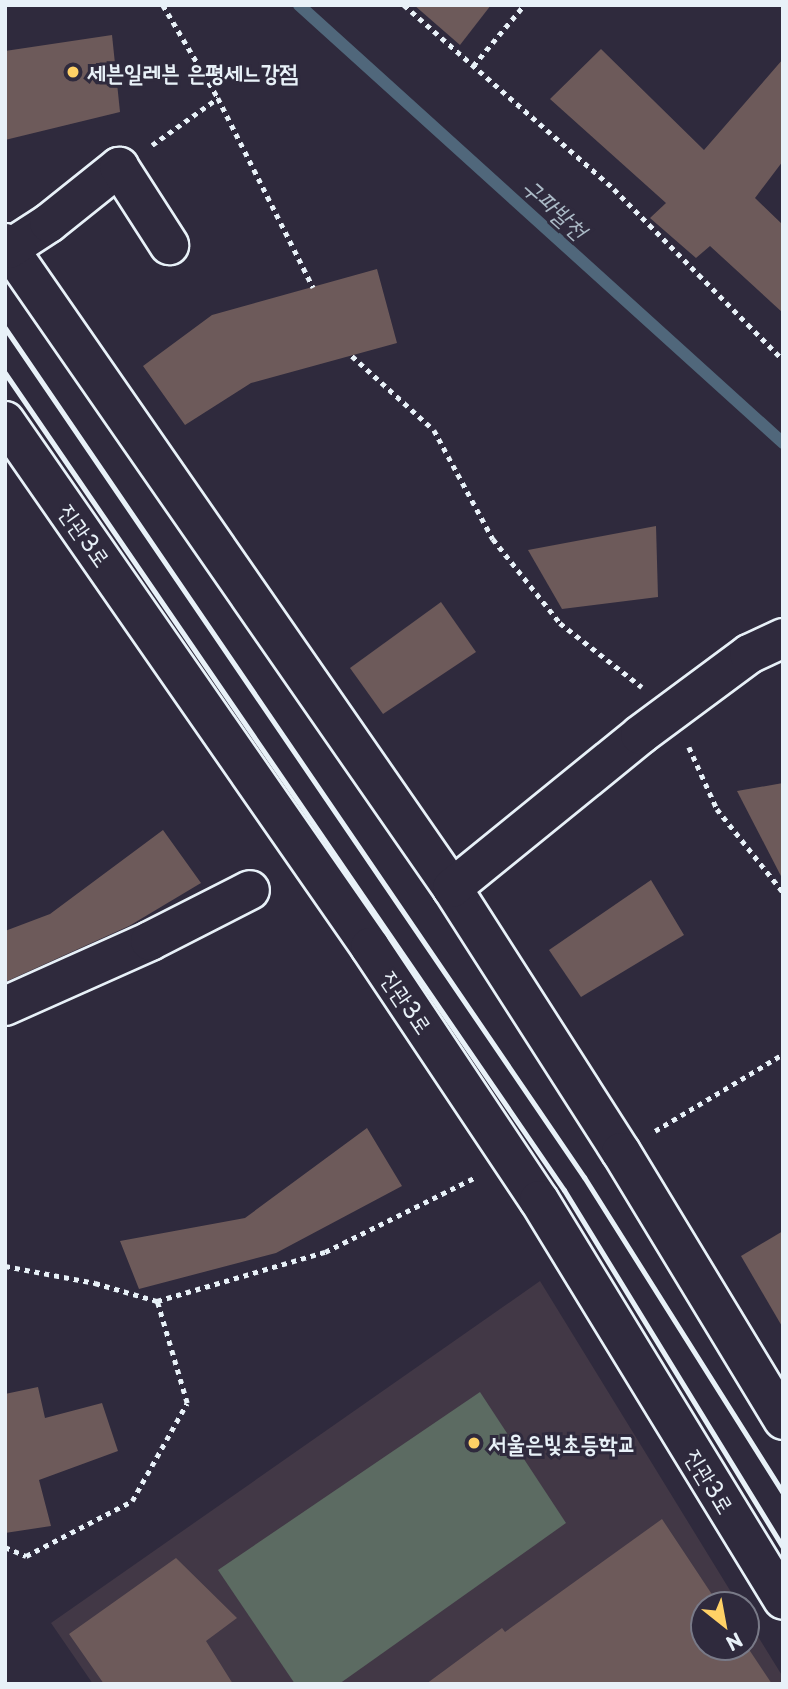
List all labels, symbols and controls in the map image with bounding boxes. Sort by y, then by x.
place label: 세븐일레븐 은평세느강점 [87,58,298,86]
marker: 세븐일레븐 은평세느강점 [65,64,81,80]
water label: 구파발천 [517,171,593,245]
street label: 진관3로 [53,498,117,572]
street label: 진관3로 [376,965,438,1039]
place label: 서울은빛초등학교 [488,1429,636,1457]
marker: 서울은빛초등학교 [466,1435,482,1451]
street label: 진관3로 [680,1444,740,1518]
north arrow [690,1591,760,1661]
text: N [721,1626,748,1658]

